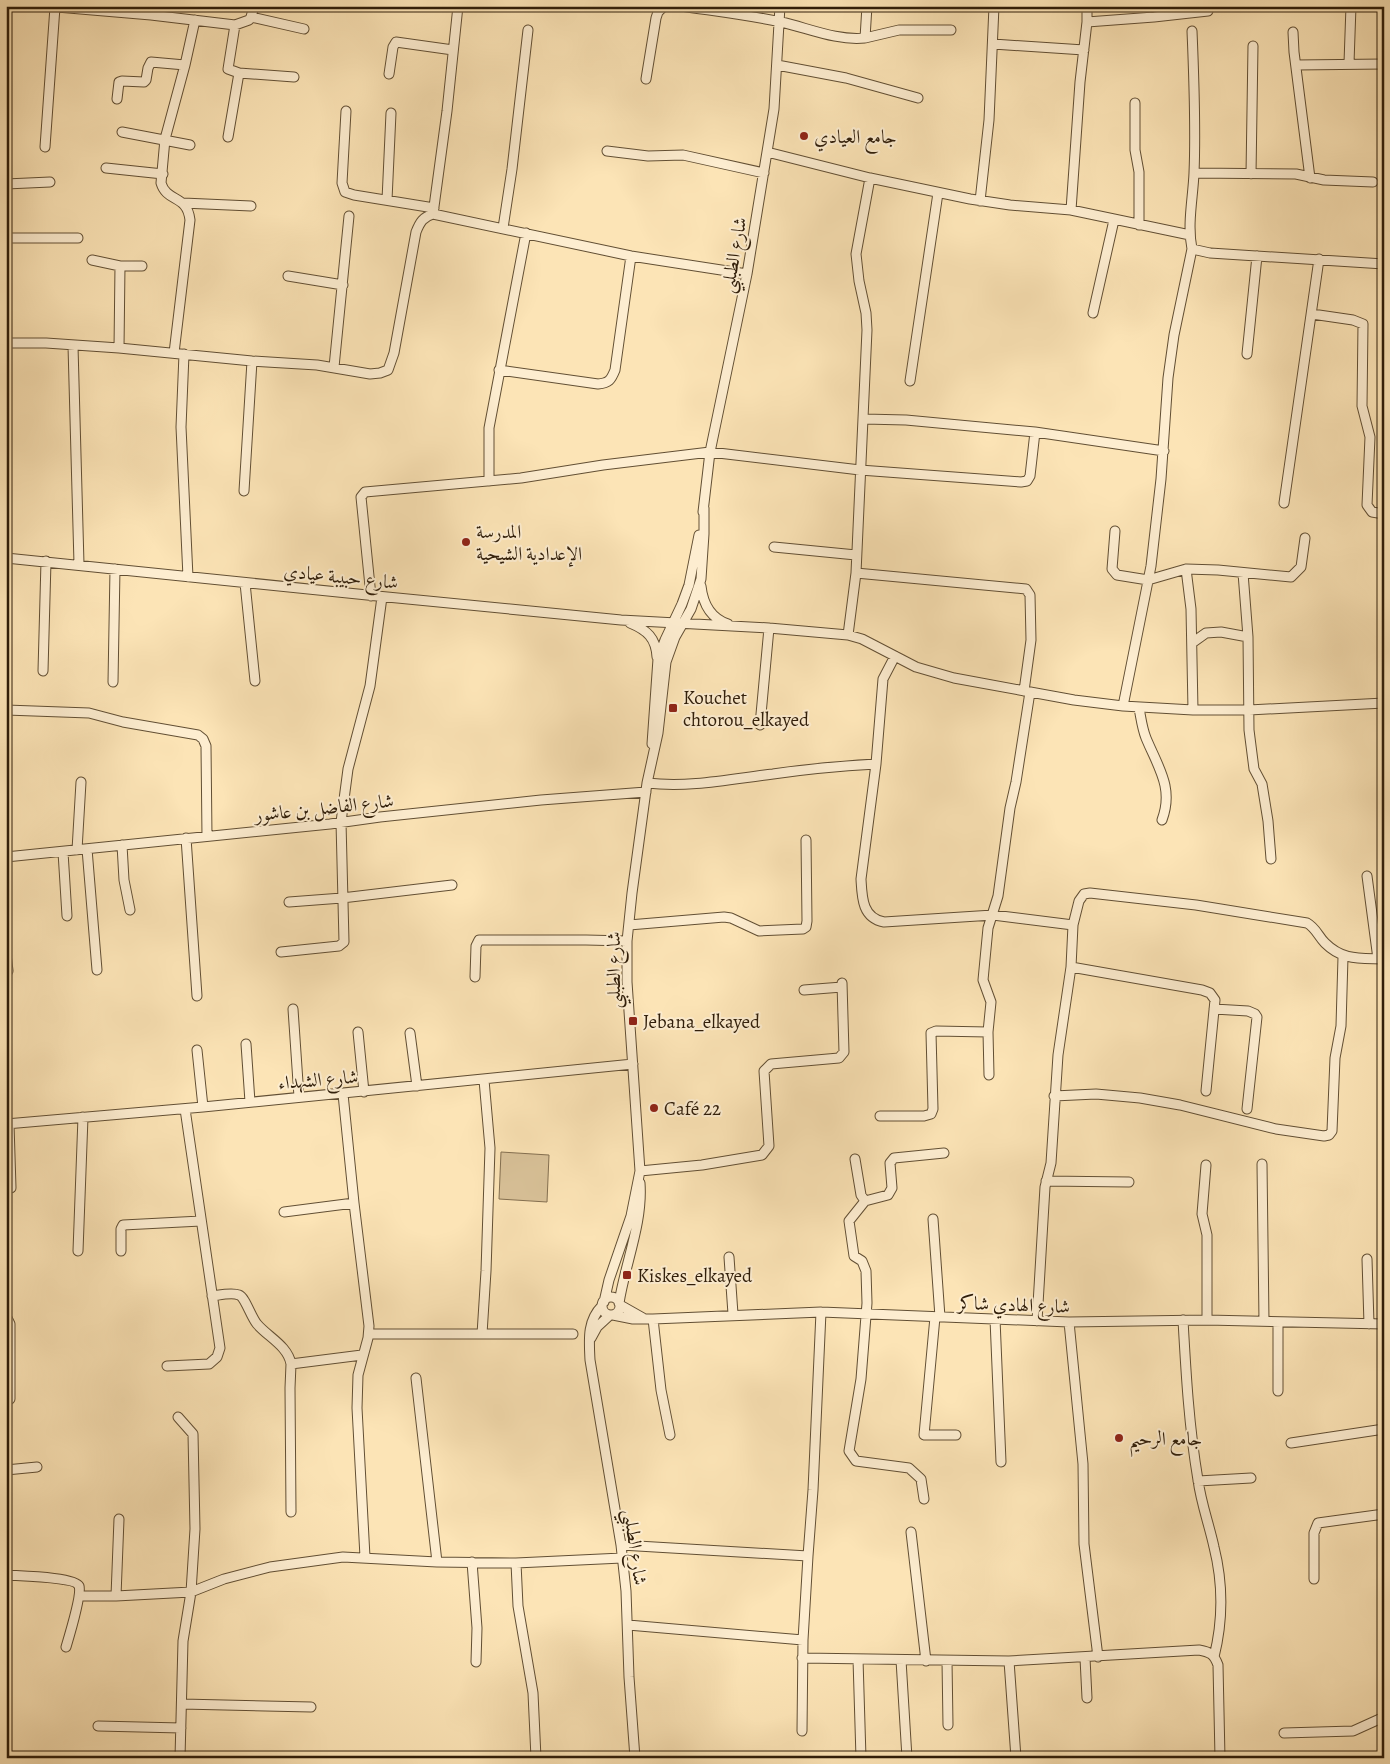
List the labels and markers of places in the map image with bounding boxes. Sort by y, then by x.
place label: جامع العيادي [814,124,897,154]
marker: جامع العيادي [798,130,810,142]
place label: المدرسة الإعدادية الشيحية [476,519,582,568]
marker: المدرسة الإعدادية الشيحية [460,536,472,548]
place label: Kouchet chtorou_elkayed [683,685,810,733]
marker: Kouchet chtorou_elkayed [667,702,679,714]
place label: Jebana_elkayed [643,1009,761,1035]
marker: Jebana_elkayed [627,1015,639,1027]
place label: Café 22 [664,1096,721,1122]
marker: Café 22 [648,1102,660,1114]
place label: Kiskes_elkayed [637,1263,753,1289]
marker: Kiskes_elkayed [621,1269,633,1281]
place label: جامع الرحيم [1129,1426,1202,1458]
marker: جامع الرحيم [1113,1432,1125,1444]

